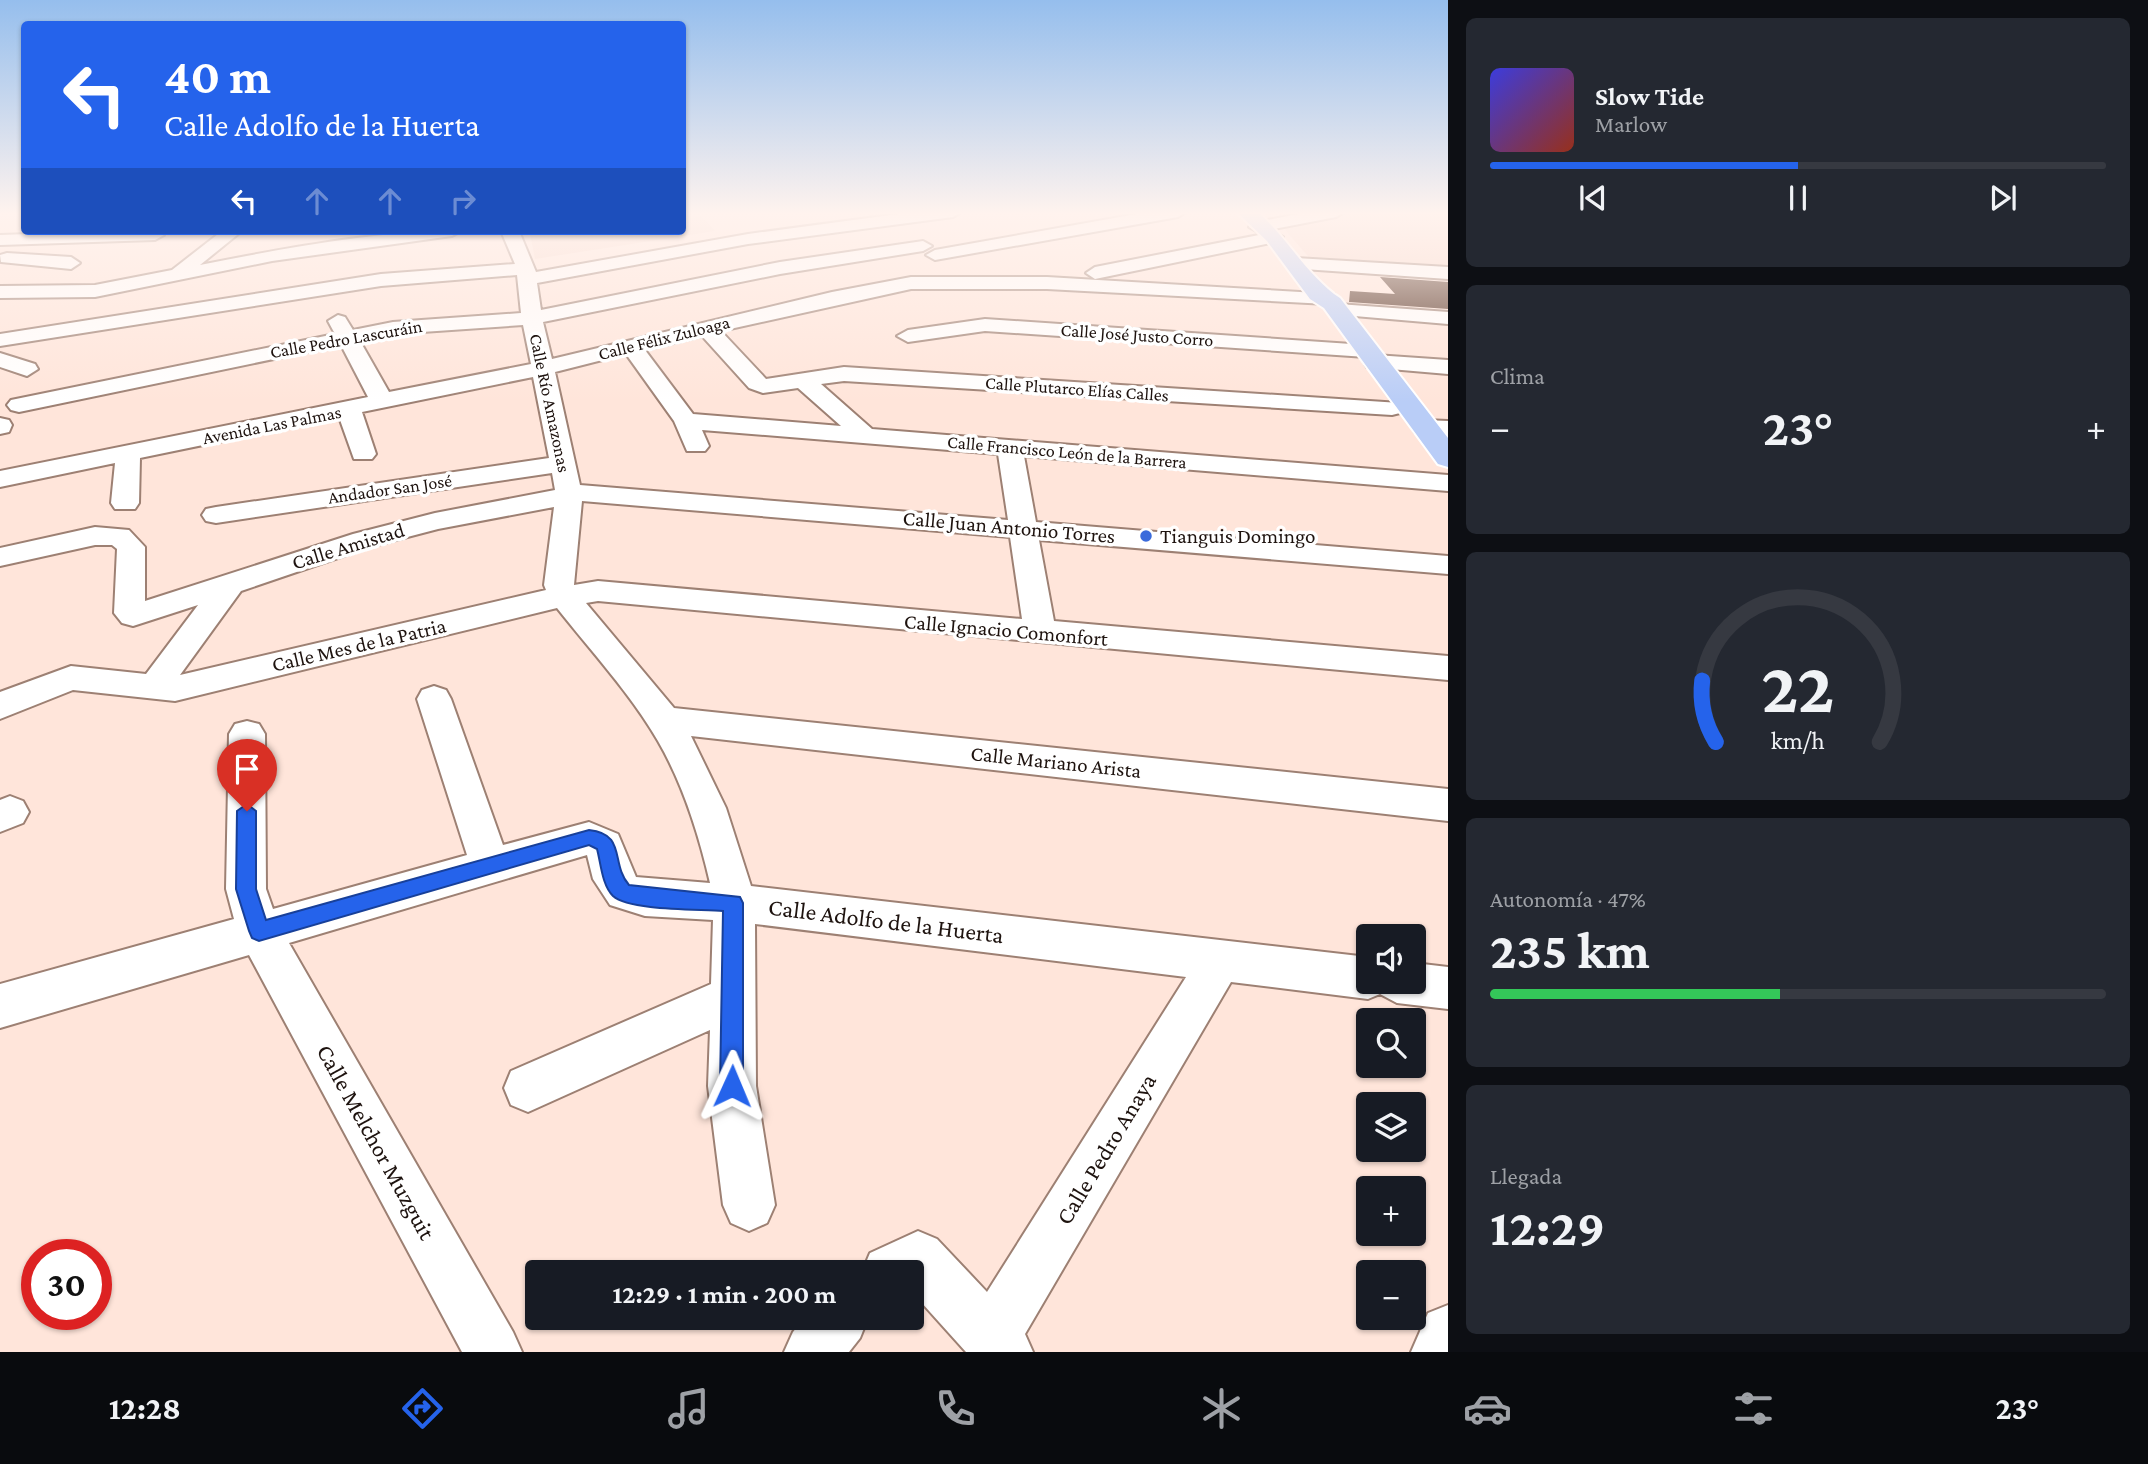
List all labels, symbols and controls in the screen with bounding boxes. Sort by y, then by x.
icon: left [49,49,140,140]
text: 40 m [164,49,271,104]
text: Slow Tide [1595,82,1704,111]
text: Calle Adolfo de la Huerta [164,107,480,143]
text: Marlow [1595,111,1667,137]
icon: previous [1574,179,1612,217]
icon: pause [1779,179,1817,217]
icon: next [1984,179,2022,217]
icon: left [225,182,263,220]
icon: ahead [298,182,336,220]
icon: ahead [371,182,409,220]
icon: right [444,182,482,220]
street label: Calle Félix Zuloaga [596,312,732,364]
street label: Calle Pedro Lascuráin [268,316,424,362]
street label: Calle José Justo Corro [1060,320,1214,350]
street label: Calle Río Amazonas [526,332,574,474]
text: Clima [1490,363,1545,389]
street label: Calle Plutarco Elías Calles [984,373,1170,405]
text: 23° [1762,398,1834,456]
street label: Avenida Las Palmas [201,402,343,448]
text: − [1490,406,1510,448]
text: + [2086,406,2106,448]
street label: Calle Francisco León de la Barrera [946,432,1188,472]
street label: Andador San José [327,470,453,508]
street label: Calle Juan Antonio Torres [902,506,1116,548]
street label: Calle Amistad [289,518,407,574]
place label: Tianguis Domingo [1160,524,1315,548]
marker: Tianguis Domingo [1138,528,1154,544]
street label: Calle Ignacio Comonfort [903,609,1110,651]
street label: Calle Mes de la Patria [270,613,449,677]
text: 22 [1761,647,1835,728]
text: km/h [1771,727,1825,754]
pin [217,739,277,811]
street label: Calle Mariano Arista [970,741,1143,783]
icon: arrive [228,750,266,788]
text: Autonomía · 47% [1490,886,1646,912]
street label: Calle Adolfo de la Huerta [767,893,1005,948]
text: 235 km [1490,921,1650,979]
map controls [1356,924,1426,1330]
button: sound [1356,924,1426,994]
button: search [1356,1008,1426,1078]
street label: Calle Melchor Muzguit [312,1040,442,1245]
position arrow [695,1049,769,1123]
street label: Calle Pedro Anaya [1050,1068,1161,1229]
button: layers [1356,1092,1426,1162]
text: Llegada [1490,1163,1562,1189]
button: + [1356,1176,1426,1246]
text: 12:29 [1490,1198,1605,1256]
speed limit sign: 30 [21,1239,112,1330]
button: − [1356,1260,1426,1330]
text: 12:29 · 1 min · 200 m [613,1280,836,1309]
icon: directions [398,1384,447,1433]
icon: music [664,1384,713,1433]
icon: phone [931,1384,980,1433]
icon: climate [1197,1384,1246,1433]
icon: car [1463,1384,1512,1433]
icon: filters [1729,1384,1778,1433]
text: 12:28 [109,1390,181,1426]
text: 23° [1996,1390,2039,1426]

